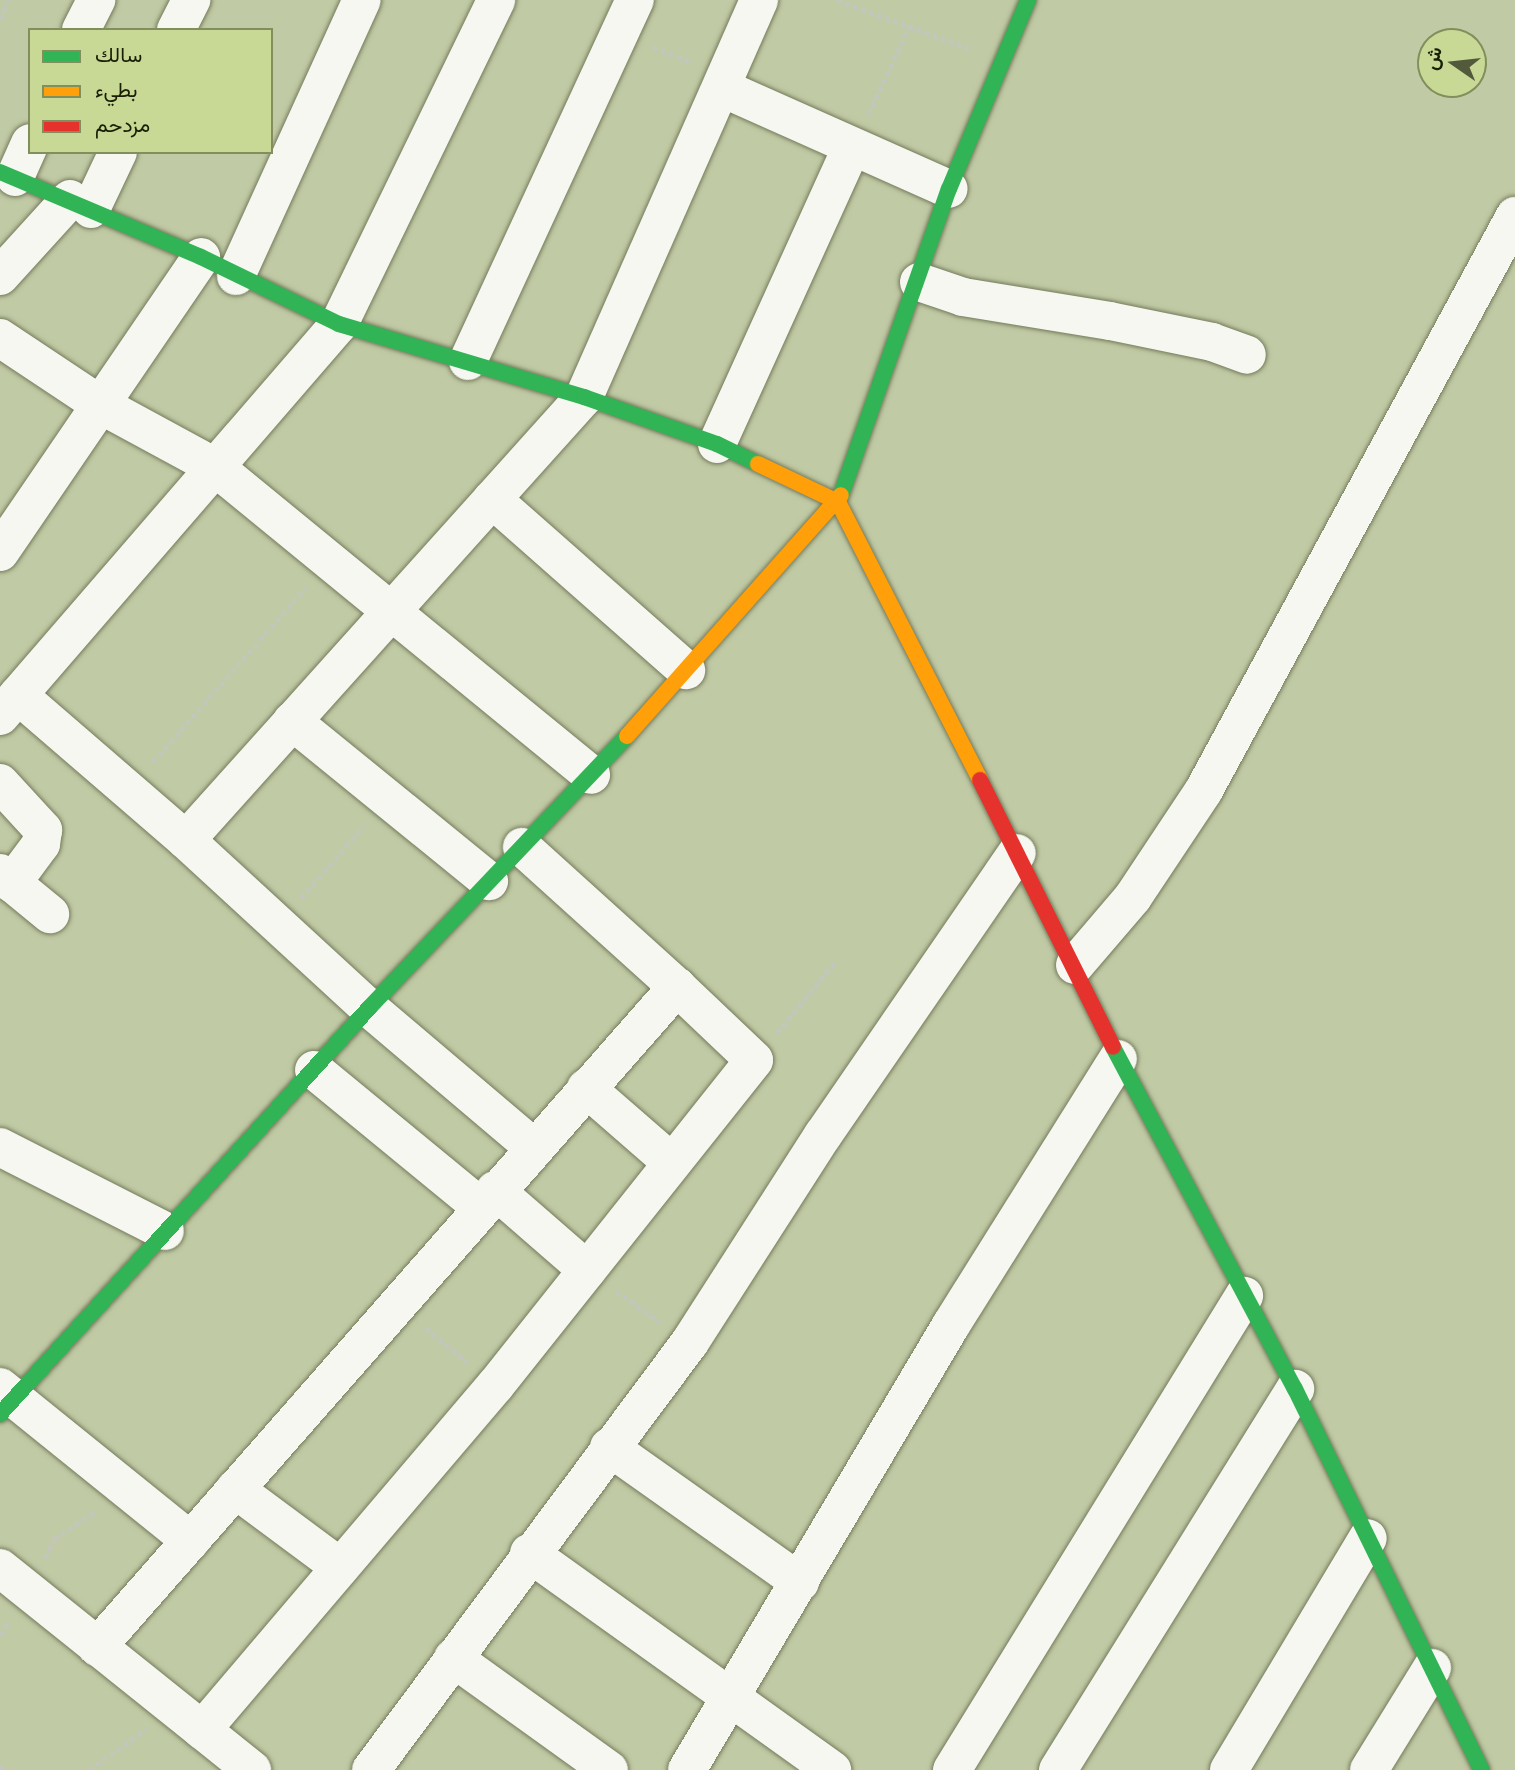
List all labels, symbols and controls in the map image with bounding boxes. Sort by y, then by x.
legend [28,28,273,154]
north arrow [1417,28,1487,98]
text: سالك [95,41,142,69]
text: ش [1418,44,1449,73]
text: بطيء [95,76,138,104]
text: مزدحم [95,111,150,139]

